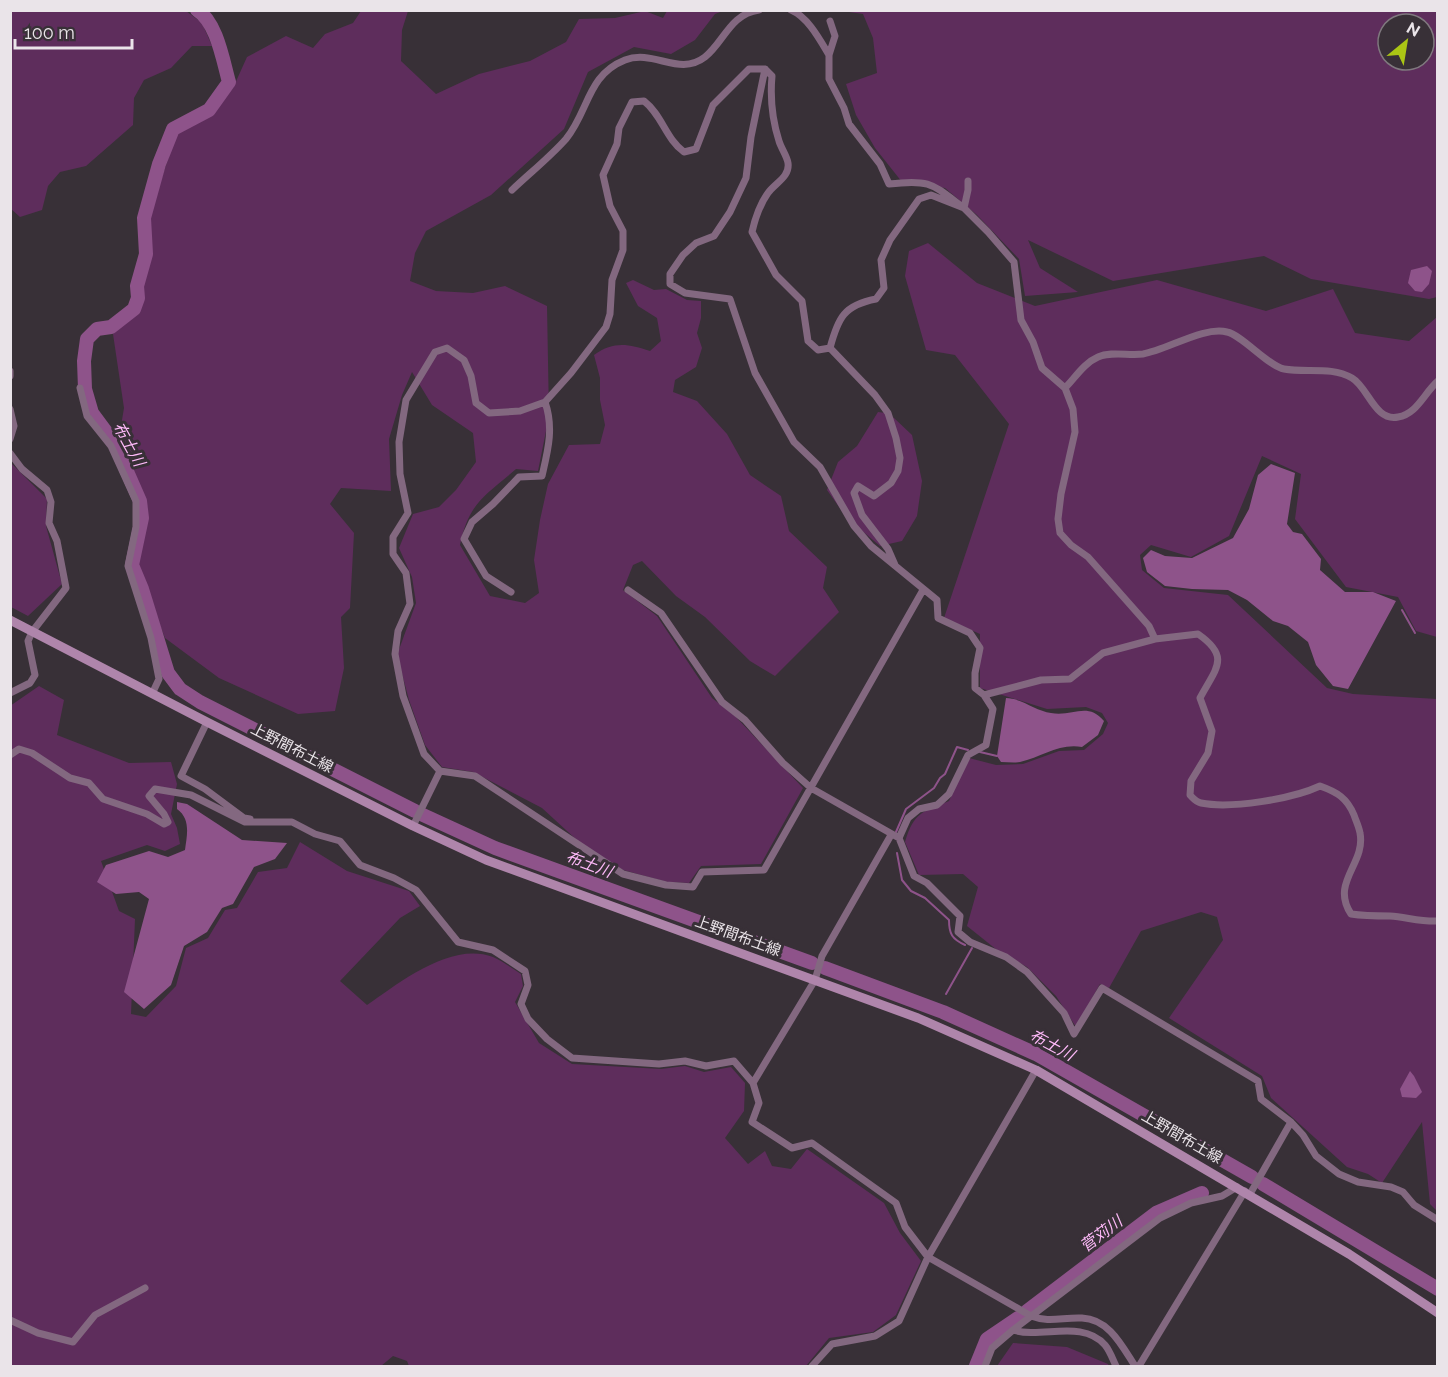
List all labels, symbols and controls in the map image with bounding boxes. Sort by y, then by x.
scale bar [15,12,132,50]
north arrow [1376,12,1436,72]
text: N [1403,18,1423,41]
text: 100 m [24,22,75,43]
water label: 布土川 [109,418,150,471]
street label: 上野間布土線 [248,720,336,776]
water label: 布土川 [563,847,617,882]
street label: 上野間布土線 [693,912,783,960]
water label: 布土川 [1026,1025,1079,1066]
street label: 上野間布土線 [1139,1107,1225,1167]
water label: 菅苅川 [1076,1211,1127,1256]

